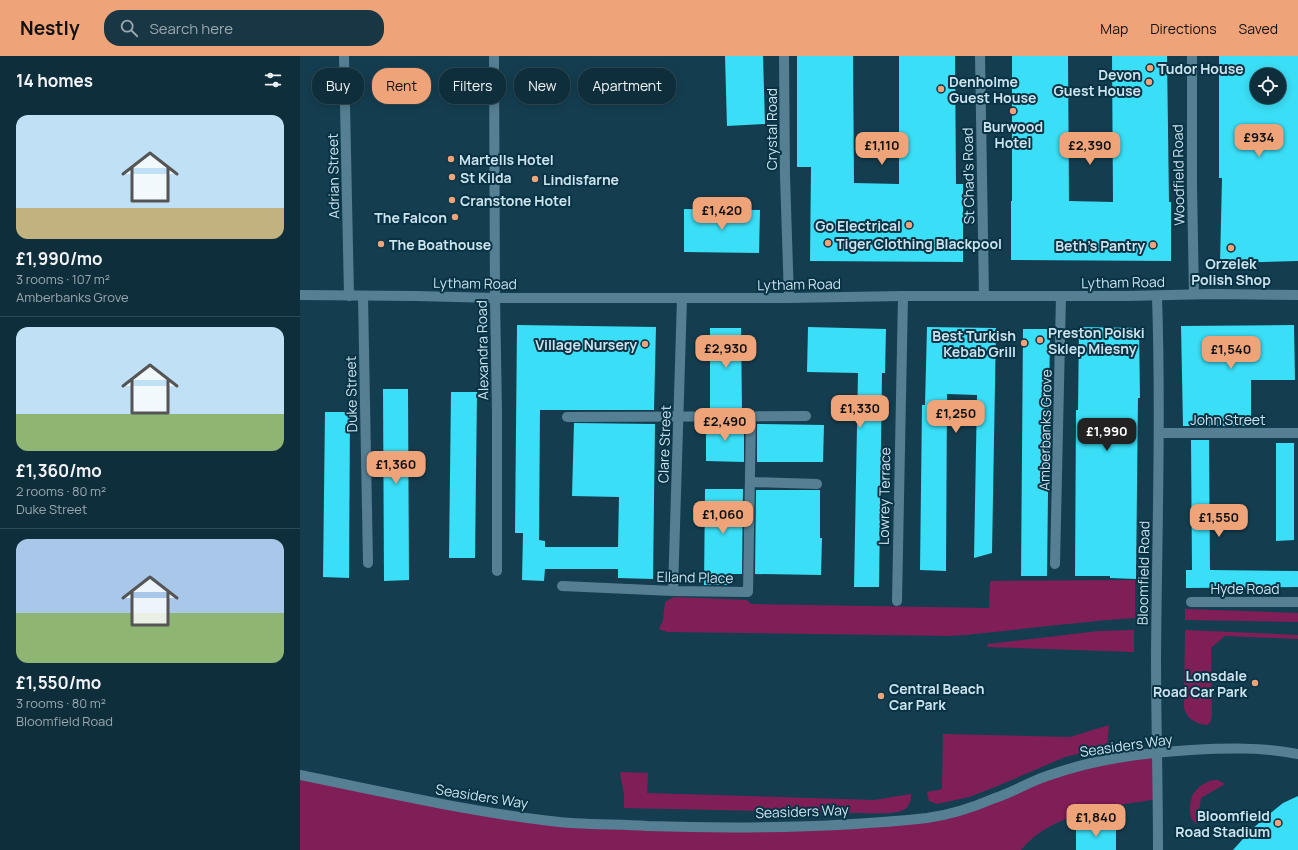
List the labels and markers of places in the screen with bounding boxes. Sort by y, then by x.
place label: Tudor House [1158,59,1244,78]
marker: Tudor House [1145,63,1155,73]
place label: Devon Guest House [1054,65,1141,100]
place label: Denholme Guest House [949,72,1036,107]
marker: Devon Guest House [1144,77,1154,87]
marker: Denholme Guest House [936,84,946,94]
marker: Burwood Hotel [1008,106,1018,116]
place label: Burwood Hotel [983,117,1043,152]
pin: £934 [1235,124,1283,158]
pin: £1,110 [849,132,915,166]
pin: £2,390 [1057,132,1123,166]
place label: Martells Hotel [459,150,554,169]
marker: Martells Hotel [446,154,456,164]
place label: St Kilda [460,168,512,187]
place label: Lindisfarne [543,170,619,189]
marker: St Kilda [447,172,457,182]
marker: Lindisfarne [530,174,540,184]
place label: Cranstone Hotel [460,191,571,210]
marker: Cranstone Hotel [447,195,457,205]
pin: £1,420 [689,197,755,231]
place label: The Falcon [374,208,447,227]
marker: The Falcon [450,212,460,222]
place label: Go Electrical [815,216,901,235]
marker: Go Electrical [904,220,914,230]
place label: Tiger Clothing Blackpool [836,234,1002,253]
place label: The Boathouse [389,235,491,254]
place label: Beth's Pantry [1055,236,1145,255]
marker: Tiger Clothing Blackpool [823,238,833,248]
marker: The Boathouse [376,239,386,249]
marker: Beth's Pantry [1148,240,1158,250]
marker: Orzelek Polish Shop [1226,243,1236,253]
place label: Orzelek Polish Shop [1191,254,1271,289]
place label: Preston Polski Sklep Miesny [1048,323,1145,358]
place label: Best Turkish Kebab Grill [932,326,1016,361]
place label: Village Nursery [535,335,637,354]
pin: £2,930 [693,335,759,369]
marker: Preston Polski Sklep Miesny [1035,335,1045,345]
pin: £1,540 [1198,336,1264,370]
marker: Best Turkish Kebab Grill [1019,338,1029,348]
marker: Village Nursery [640,339,650,349]
pin: £1,330 [827,395,893,429]
pin: £1,250 [923,400,989,434]
pin: £2,490 [692,408,758,442]
pin: £1,990 [1074,418,1140,452]
pin: £1,360 [363,451,429,485]
pin: £1,060 [690,501,756,535]
pin: £1,550 [1186,504,1252,538]
place label: Lonsdale Road Car Park [1153,666,1247,701]
marker: Lonsdale Road Car Park [1250,678,1260,688]
place label: Central Beach Car Park [889,679,985,714]
marker: Central Beach Car Park [876,691,886,701]
pin: £1,840 [1063,804,1129,838]
place label: Bloomfield Road Stadium [1175,806,1270,841]
marker: Bloomfield Road Stadium [1273,818,1283,828]

